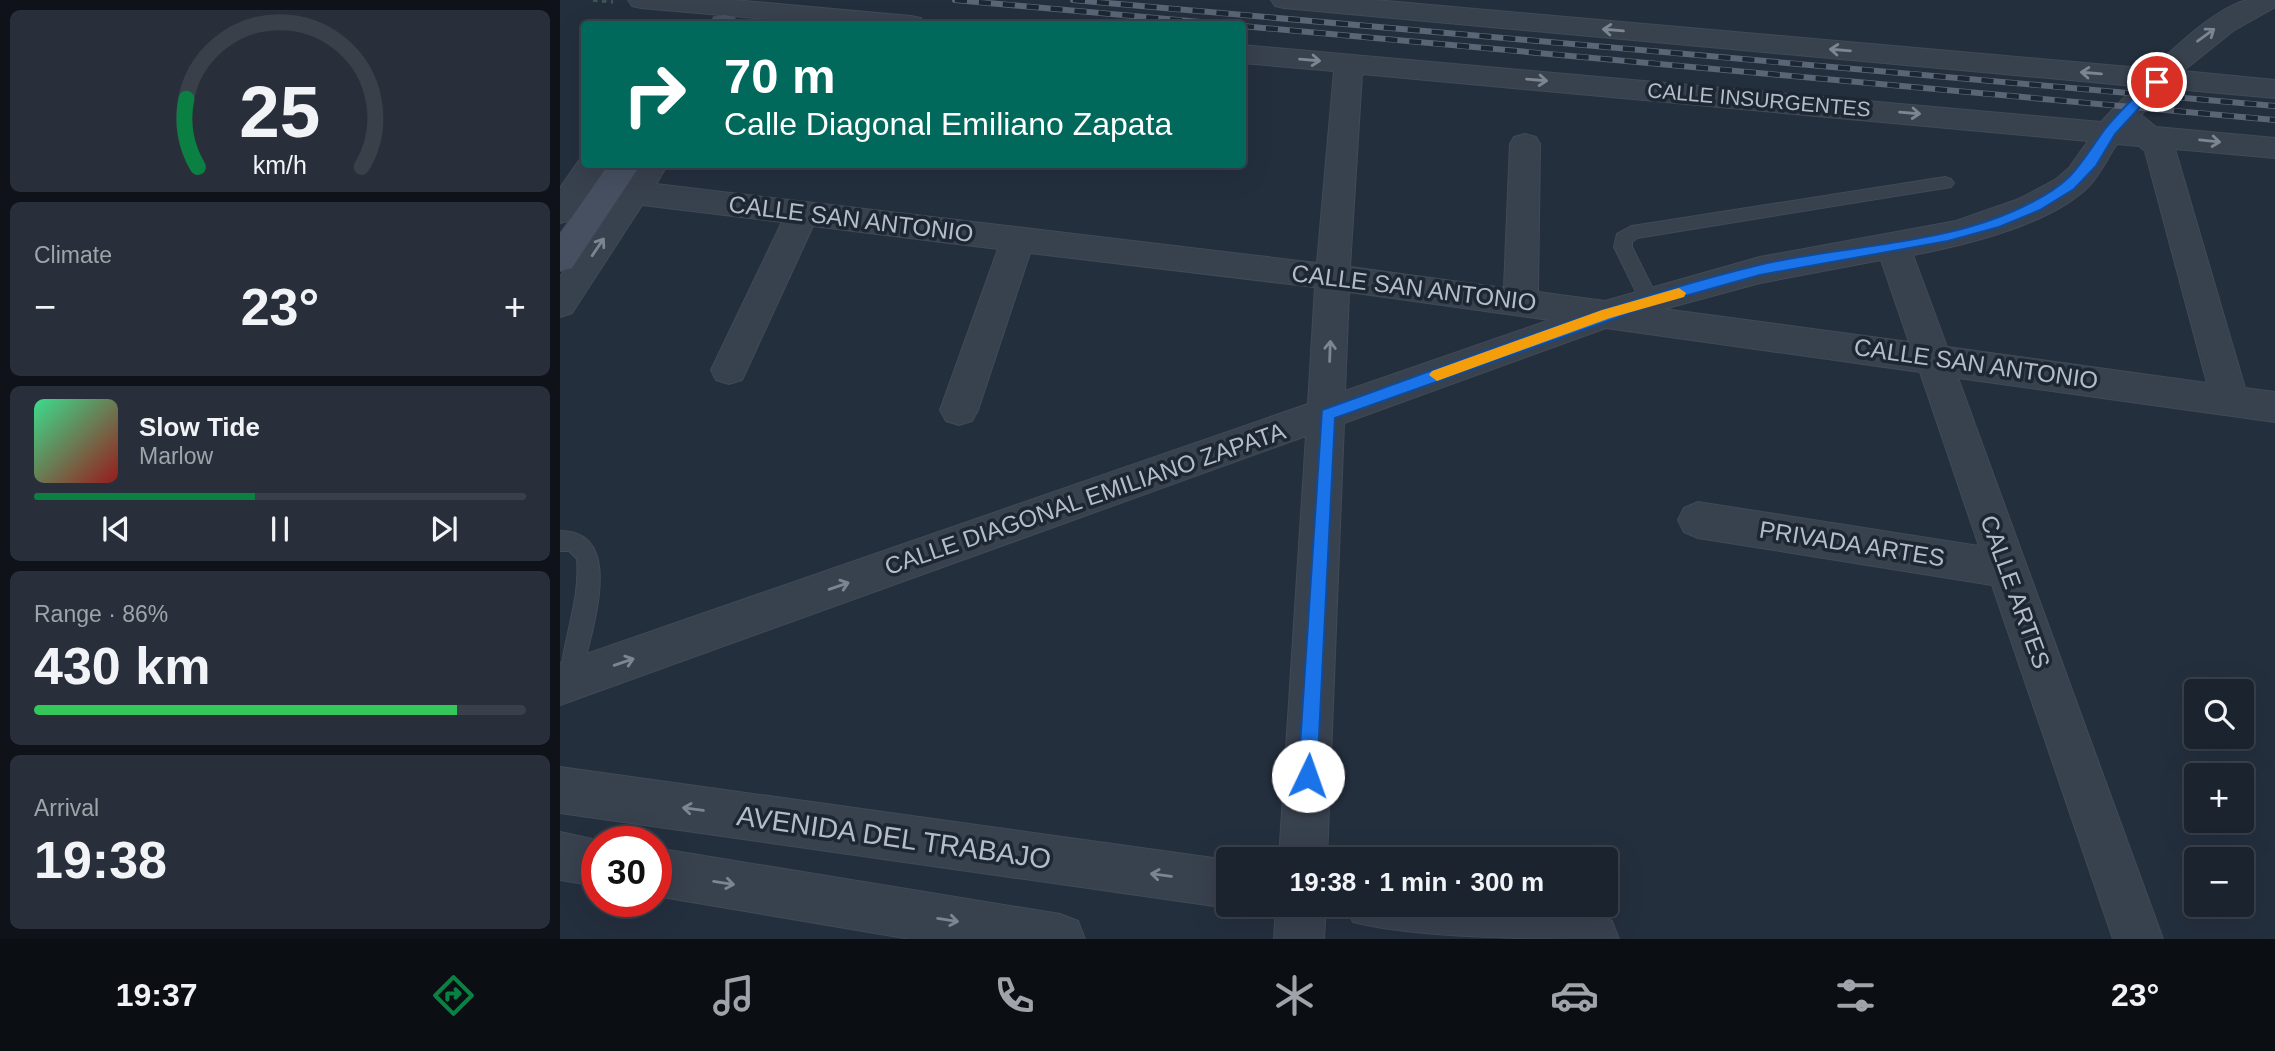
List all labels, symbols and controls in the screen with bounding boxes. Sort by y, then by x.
one-way arrow [1602,23,1625,36]
one-way arrow [2196,28,2215,43]
one-way arrow [1829,43,1851,56]
icon: right [609,49,700,140]
text: 70 m [724,49,836,103]
pin [2127,52,2187,112]
one-way arrow [1299,54,1321,67]
icon: arrive [2138,63,2176,101]
one-way arrow [2080,66,2102,79]
text: 25 [240,71,320,152]
one-way arrow [1525,74,1548,87]
street label: CALLE INSURGENTES [1646,78,1872,121]
text: Calle Diagonal Emiliano Zapata [724,106,1172,142]
one-way arrow [1898,107,1921,120]
one-way arrow [2198,135,2221,148]
text: km/h [253,151,307,179]
street label: CALLE SAN ANTONIO [727,190,975,247]
one-way arrow [591,238,605,257]
text: Climate [34,242,112,268]
street label: CALLE SAN ANTONIO [1290,259,1538,316]
text: 23° [241,278,319,336]
text: − [34,286,56,328]
text: + [504,286,526,328]
street label: CALLE SAN ANTONIO [1852,333,2100,394]
one-way arrow [1323,339,1336,362]
text: Slow Tide [139,412,260,442]
street label: CALLE DIAGONAL EMILIANO ZAPATA [881,417,1289,580]
text: Marlow [139,443,213,469]
icon: previous [97,510,135,548]
icon: pause [261,510,299,548]
icon: next [425,510,463,548]
street label: CALLE ARTES [1975,512,2056,672]
street label: PRIVADA ARTES [1758,516,1947,571]
one-way arrow [828,579,850,592]
text: Range · 86% [34,601,168,627]
text: 430 km [34,637,210,695]
one-way arrow [613,654,635,667]
map controls [2184,679,2254,917]
button: search [2184,679,2254,749]
position arrow [1271,739,1345,813]
button: + [2184,763,2254,833]
text: Arrival [34,795,99,821]
street label: AVENIDA DEL TRABAJO [735,800,1053,875]
one-way arrow [682,802,705,815]
speed limit sign: 30 [581,826,672,917]
text: 19:38 [34,831,167,889]
button: − [2184,847,2254,917]
text: 19:38 · 1 min · 300 m [1290,867,1544,897]
one-way arrow [1150,868,1173,881]
one-way arrow [712,877,735,890]
one-way arrow [936,914,959,927]
icon: directions [429,971,478,1020]
icon: music [709,971,758,1020]
icon: phone [990,971,1039,1020]
icon: climate [1270,971,1319,1020]
icon: car [1550,971,1599,1020]
icon: filters [1831,971,1880,1020]
text: 19:37 [116,977,198,1013]
text: 23° [2111,977,2159,1013]

